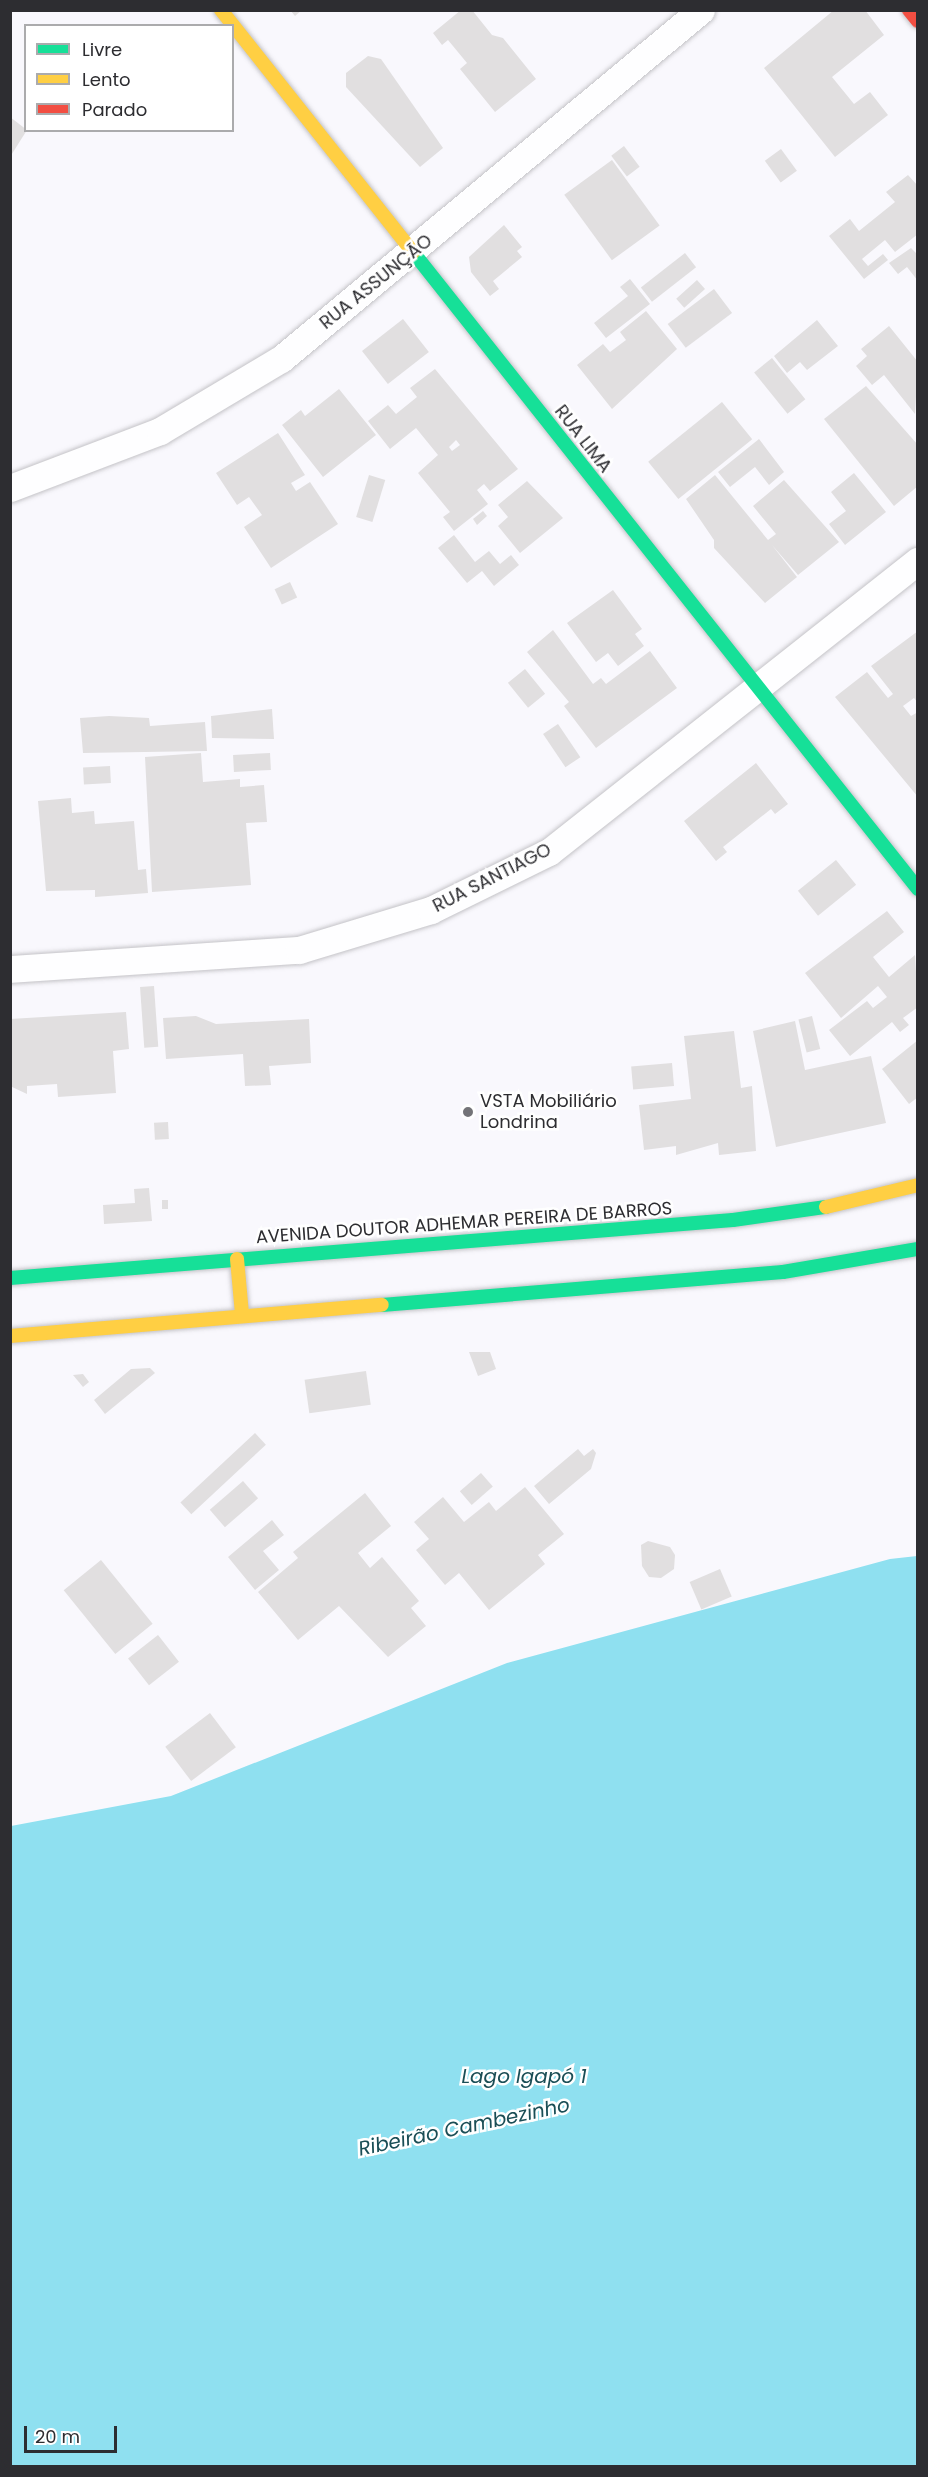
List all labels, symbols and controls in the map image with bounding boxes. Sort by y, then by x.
legend [24,24,234,132]
text: Livre [82,37,122,62]
text: Lento [82,67,131,92]
text: Parado [82,97,147,122]
street label: RUA ASSUNÇÃO [315,230,437,334]
street label: RUA LIMA [550,401,616,477]
street label: RUA SANTIAGO [429,839,555,917]
place label: VSTA Mobiliário Londrina [480,1091,617,1134]
marker: VSTA Mobiliário Londrina [461,1105,475,1119]
street label: AVENIDA DOUTOR ADHEMAR PEREIRA DE BARROS [255,1198,673,1248]
water label: Lago Igapó 1 [461,2064,587,2088]
water label: Ribeirão Cambezinho [356,2093,572,2161]
scale bar [27,2414,120,2452]
text: 20 m [35,2424,80,2449]

